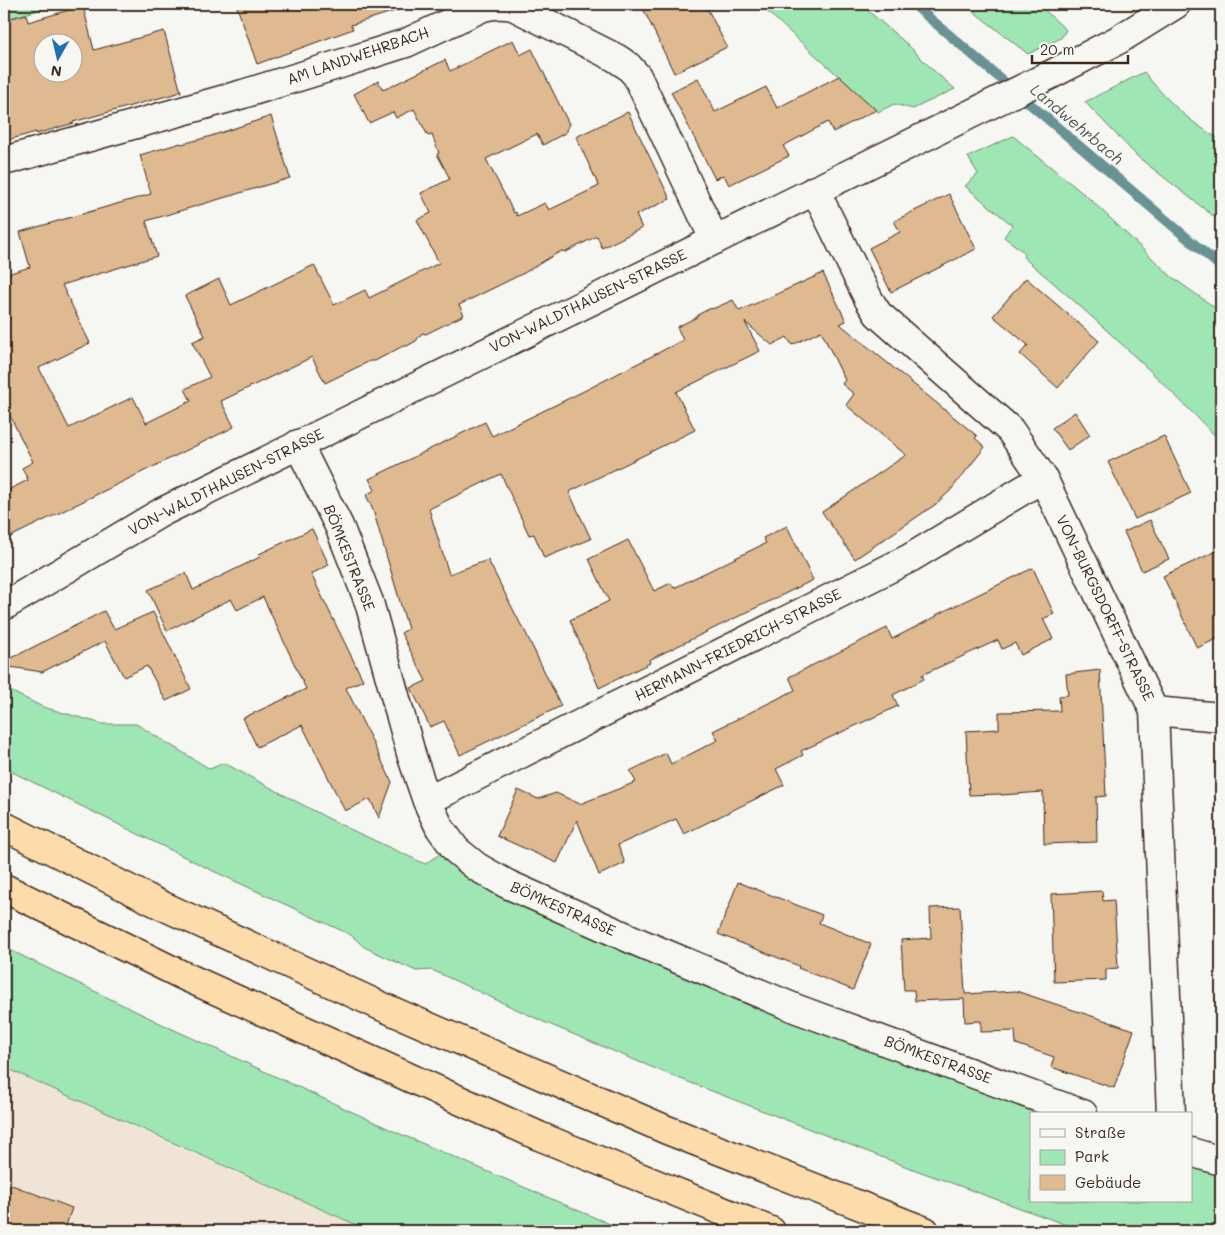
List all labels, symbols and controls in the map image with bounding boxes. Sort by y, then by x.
street label: AM LANDWEHRBACH [284,21,431,89]
north arrow [32,32,82,82]
scale bar [1032,32,1129,64]
text: 20 m [1040,39,1074,59]
text: N [50,61,63,82]
water label: Landwehrbach [1026,78,1128,169]
street label: VON-WALDTHAUSEN-STRASSE [486,243,690,357]
street label: VON-WALDTHAUSEN-STRASSE [124,423,327,539]
street label: BÖMKESTRASSE [319,501,381,614]
street label: VON-BURGSDORFF-STRASSE [1052,511,1160,704]
street label: HERMANN-FRIEDRICH-STRASSE [631,583,845,705]
street label: BÖMKESTRASSE [508,876,620,940]
street label: BÖMKESTRASSE [882,1030,995,1088]
legend [1030,1112,1192,1202]
text: Straße [1075,1122,1126,1142]
text: Park [1075,1146,1109,1166]
text: Gebäude [1075,1172,1141,1192]

